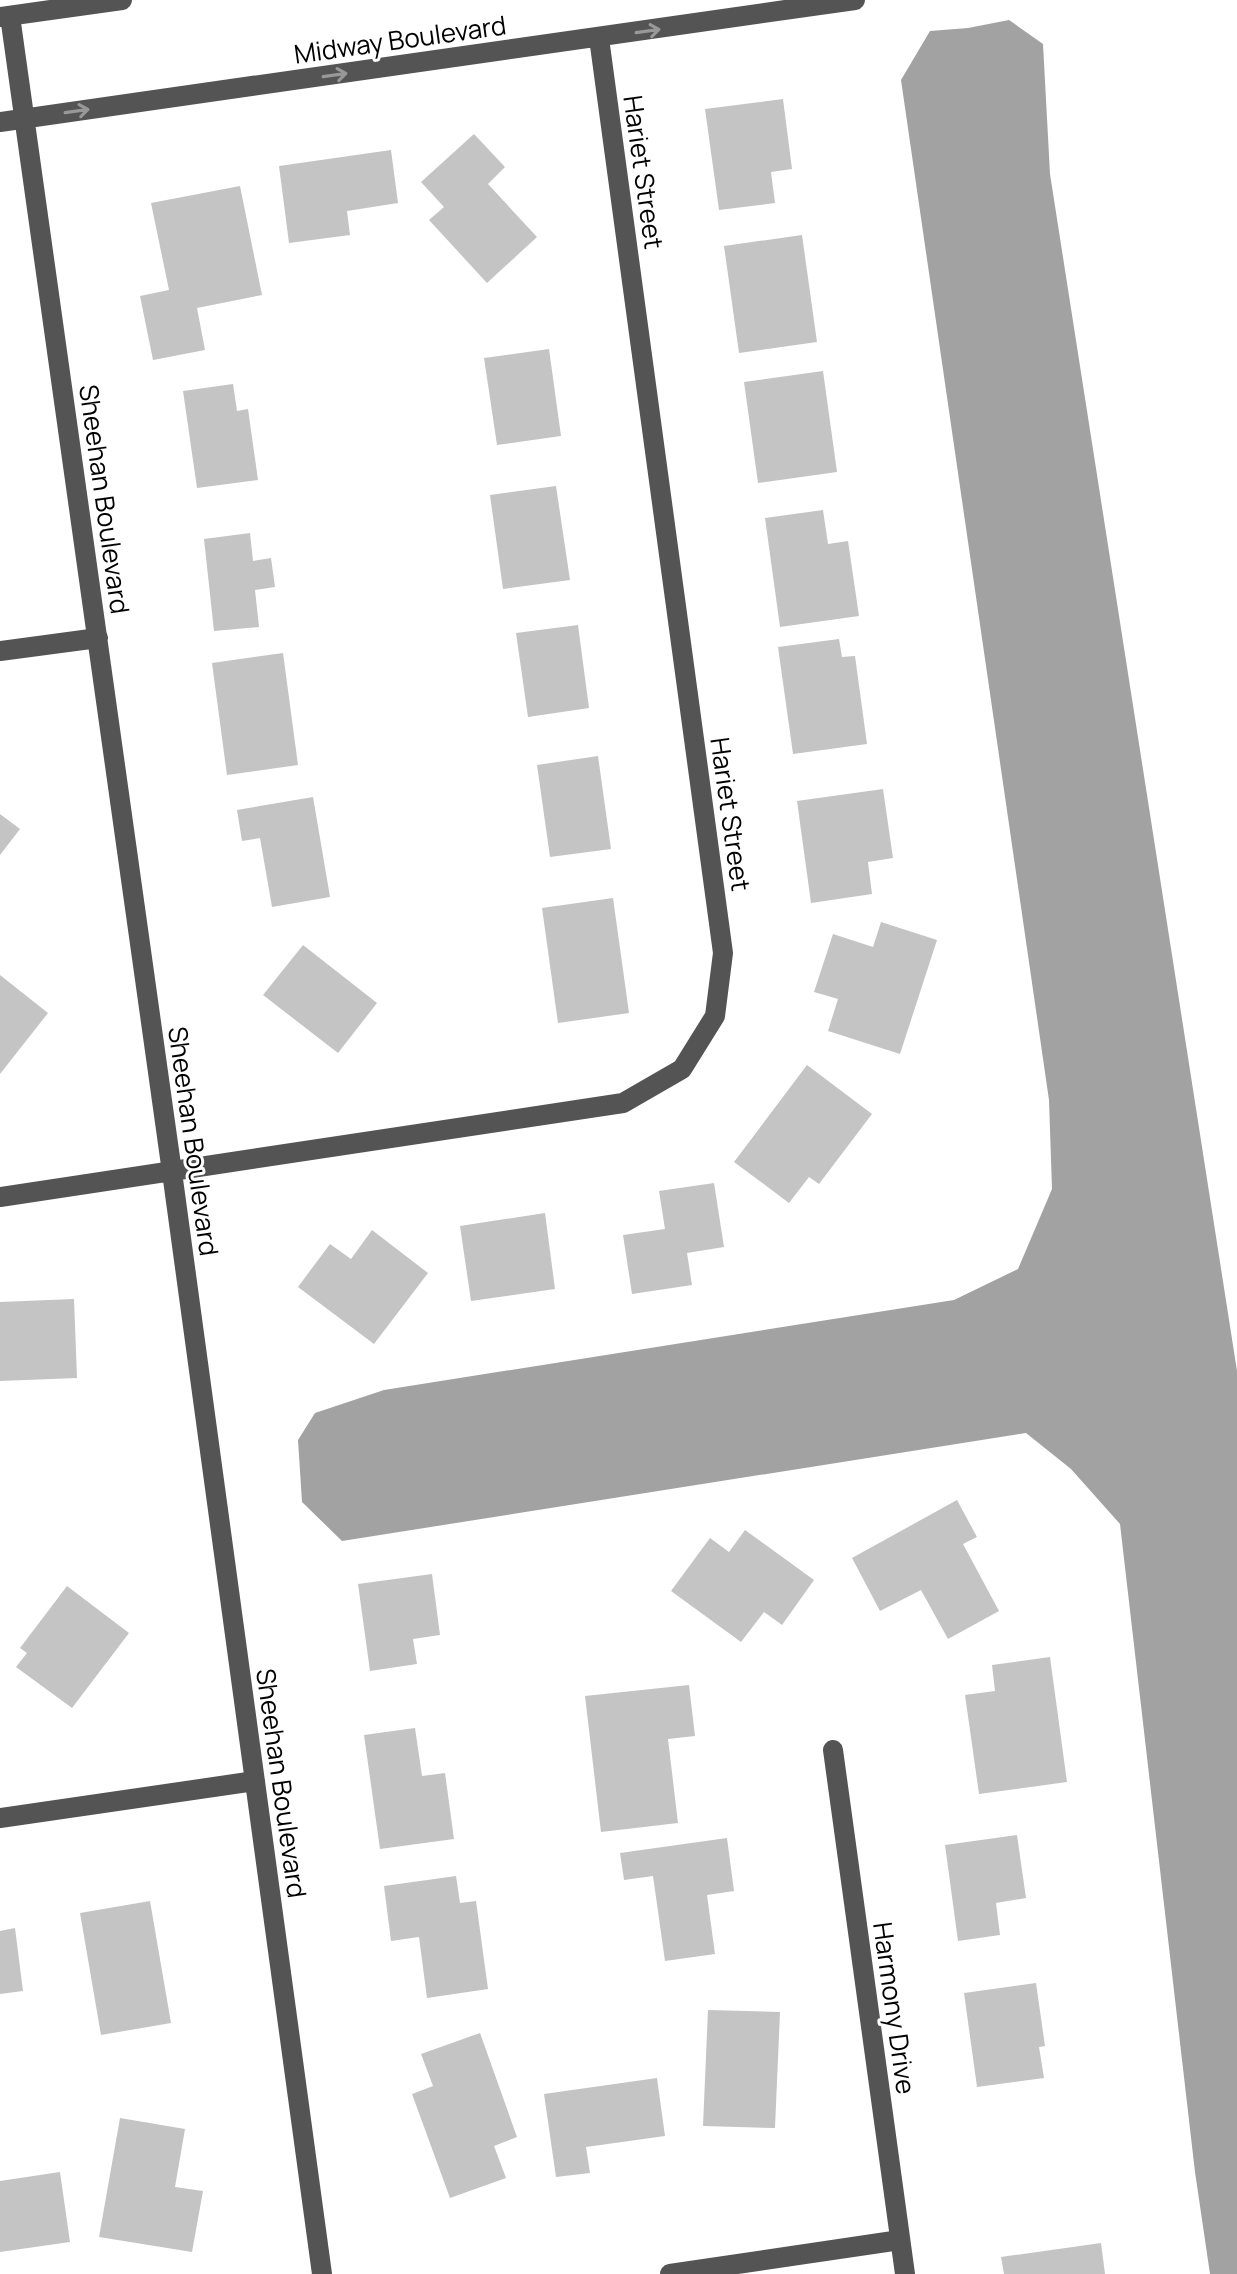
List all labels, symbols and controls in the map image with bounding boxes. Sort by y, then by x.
street label: Midway Boulevard [292,6,508,72]
one-way arrow [634,22,660,37]
one-way arrow [322,67,347,82]
street label: Hariet Street [615,93,673,251]
one-way arrow [64,103,89,118]
street label: Sheehan Boulevard [71,382,139,616]
street label: Hariet Street [702,735,760,893]
street label: Sheehan Boulevard [160,1024,228,1258]
street label: Sheehan Boulevard [248,1666,316,1900]
street label: Harmony Drive [865,1920,925,2096]

